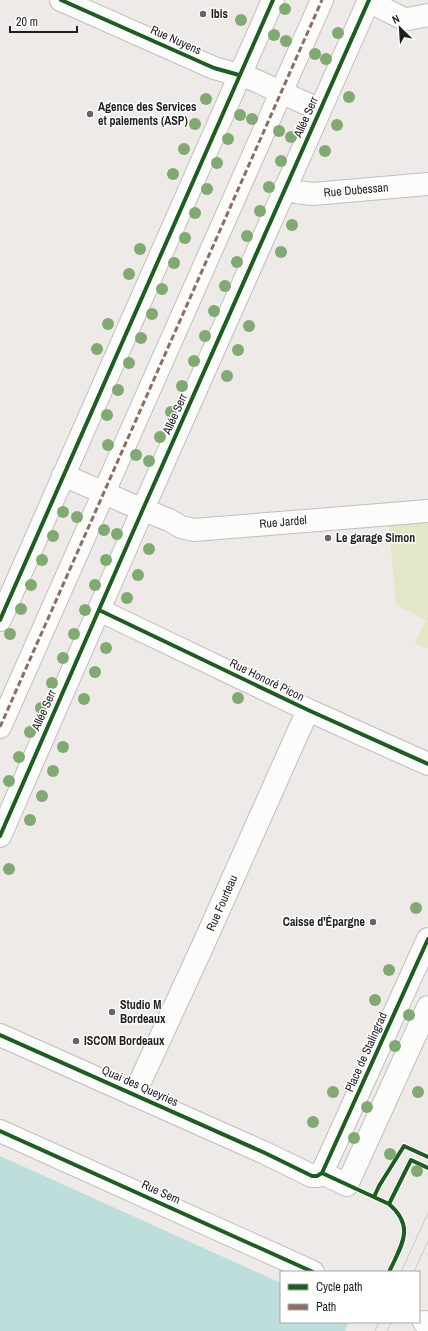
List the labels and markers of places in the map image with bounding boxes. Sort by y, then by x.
place label: Ibis [211,6,228,22]
marker: Ibis [198,9,208,19]
place label: Agence des Services et paiements (ASP) [98,99,197,129]
marker: Agence des Services et paiements (ASP) [85,109,95,119]
place label: Le garage Simon [336,530,415,546]
marker: Le garage Simon [323,533,333,543]
place label: Caisse d'Épargne [283,914,366,930]
marker: Caisse d'Épargne [368,917,378,927]
place label: Studio M Bordeaux [120,997,166,1027]
marker: Studio M Bordeaux [107,1007,117,1017]
place label: ISCOM Bordeaux [84,1033,165,1049]
marker: ISCOM Bordeaux [71,1036,81,1046]

